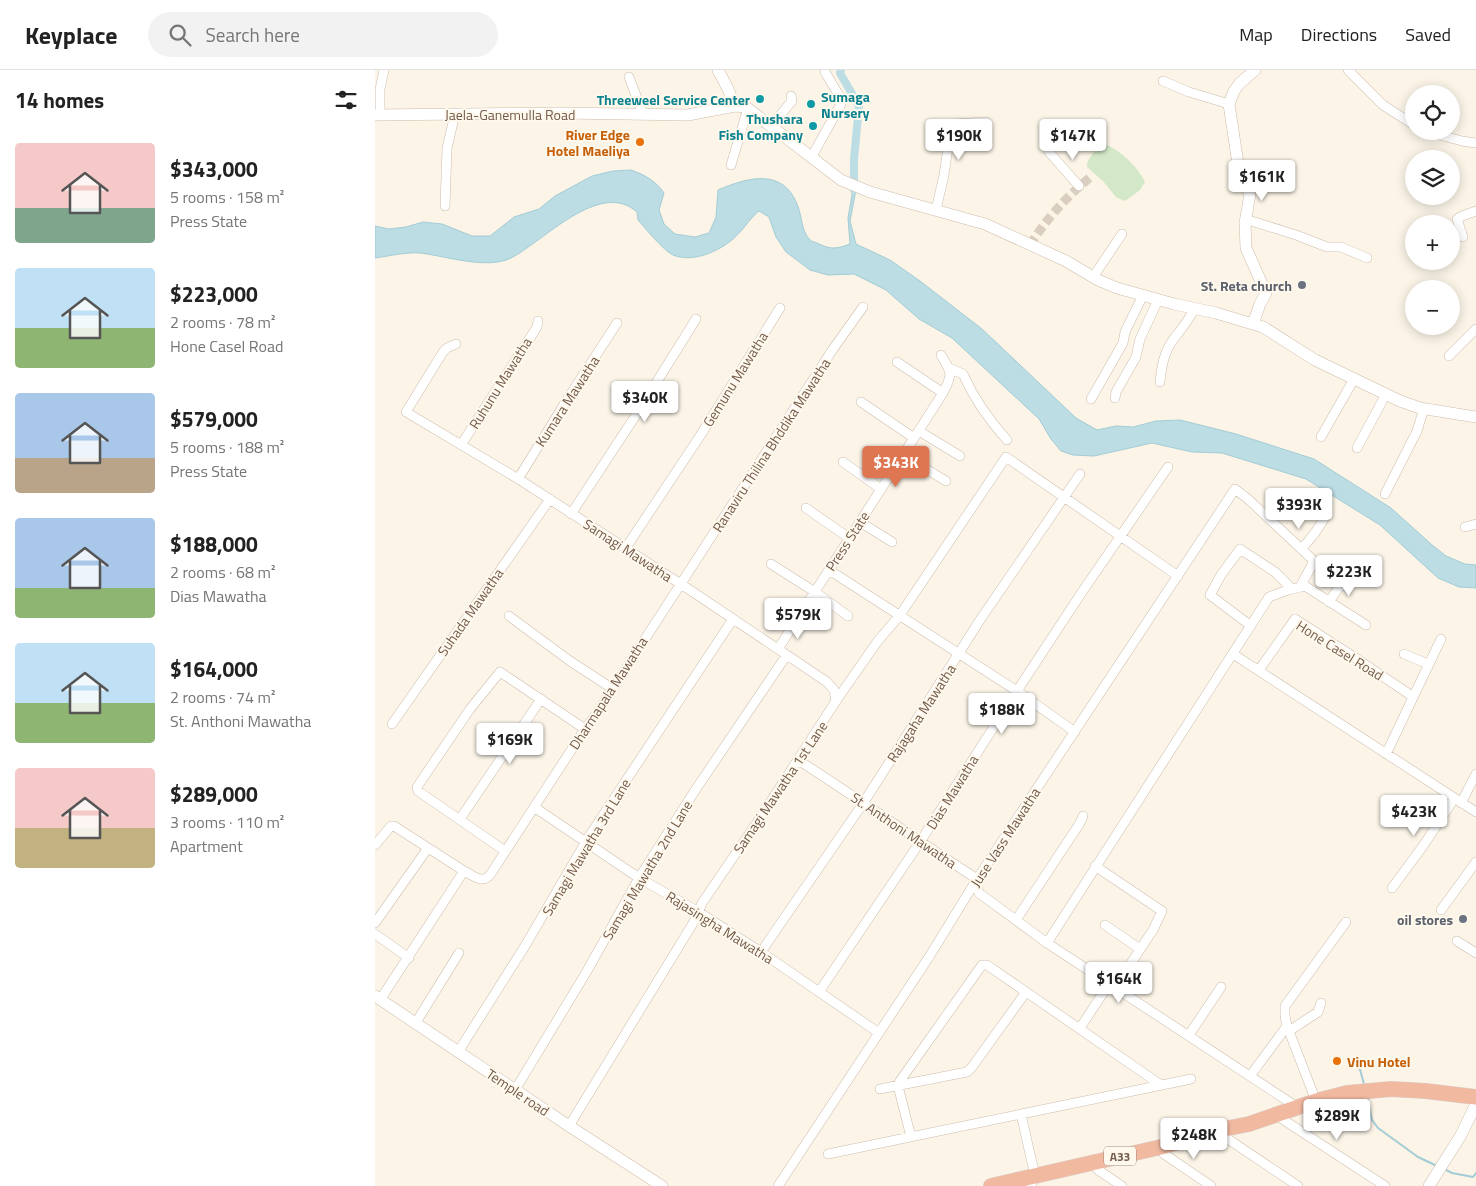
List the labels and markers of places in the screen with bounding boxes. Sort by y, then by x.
place label: Sumaga Nursery [821,86,870,123]
place label: Threeweel Service Center [597,89,750,110]
marker: Threeweel Service Center [754,93,766,105]
marker: Sumaga Nursery [805,98,817,110]
place label: Thushara Fish Company [718,108,803,145]
pin: $190K [924,118,994,161]
pin: $147K [1038,118,1108,161]
marker: Thushara Fish Company [807,120,819,132]
place label: River Edge Hotel Maeliya [546,124,630,161]
marker: River Edge Hotel Maeliya [634,136,646,148]
pin: $161K [1227,160,1297,202]
place label: St. Reta church [1201,275,1292,296]
marker: St. Reta church [1296,279,1308,291]
pin: $340K [610,380,680,423]
pin: $343K [861,446,931,488]
pin: $393K [1264,488,1334,530]
pin: $223K [1314,554,1384,597]
pin: $579K [763,598,833,640]
pin: $188K [967,692,1037,735]
pin: $169K [475,722,545,765]
pin: $423K [1379,794,1449,837]
place label: oil stores [1397,909,1453,930]
marker: oil stores [1457,913,1469,925]
pin: $164K [1084,962,1154,1004]
place label: Vinu Hotel [1347,1051,1410,1072]
marker: Vinu Hotel [1331,1055,1343,1067]
pin: $289K [1302,1098,1372,1141]
pin: $248K [1159,1118,1229,1160]

